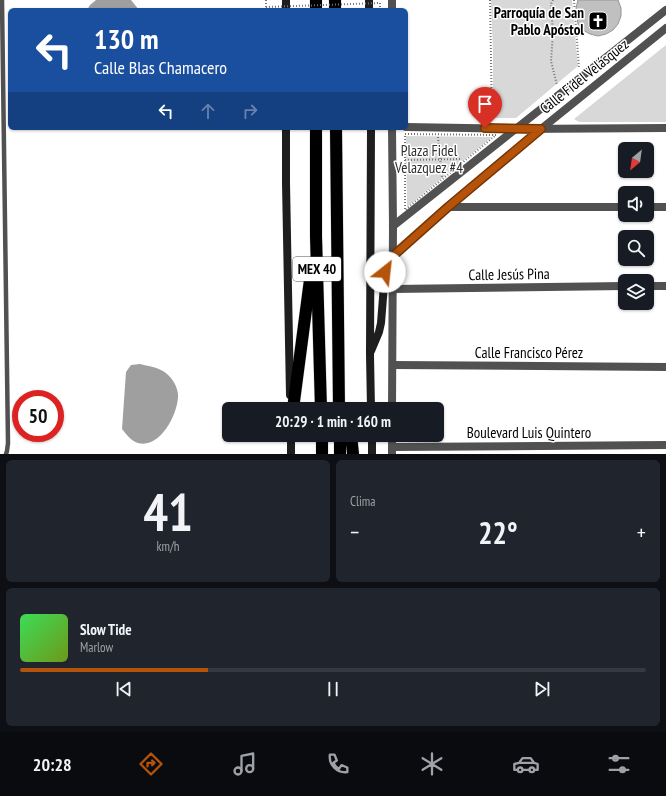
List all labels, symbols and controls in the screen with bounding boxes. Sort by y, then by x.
place label: Parroquía de San Pablo Apóstol [494,3,584,39]
church icon: Parroquía de San Pablo Apóstol [587,10,609,32]
text: 130 m [94,20,158,57]
icon: left [28,24,80,76]
street label: Calle Fidel Velásquez [536,34,632,118]
text: Calle Blas Chamacero [94,56,227,79]
pin [468,87,502,128]
icon: arrive [474,93,496,115]
icon: left [155,100,177,122]
icon: ahead [197,100,219,122]
icon: right [239,100,261,122]
park label: Plaza Fidel Velazquez #4 [394,141,463,177]
north arrow [618,142,654,178]
map controls [618,142,654,310]
button: sound [618,186,654,222]
button: search [618,230,654,266]
position arrow [364,251,406,293]
road number: MEX 40 [293,257,341,281]
street label: Calle Jesús Pina [468,264,550,284]
button: layers [618,274,654,310]
street label: Calle Francisco Pérez [475,343,583,362]
speed limit sign: 50 [12,390,64,442]
text: 20:29 · 1 min · 160 m [275,412,391,431]
street label: Boulevard Luis Quintero [467,423,591,442]
text: 41 [143,478,193,545]
text: Clima [350,493,375,510]
text: 22° [478,513,518,552]
text: − [350,518,359,546]
text: + [637,518,646,546]
text: km/h [156,538,180,555]
text: Slow Tide [80,620,132,639]
text: Marlow [80,639,113,656]
icon: previous [113,678,135,700]
icon: pause [322,678,344,700]
icon: next [531,678,553,700]
icon: directions [137,750,165,778]
icon: music [231,750,259,778]
icon: phone [324,750,352,778]
icon: climate [418,750,446,778]
icon: car [512,750,540,778]
icon: filters [605,750,633,778]
text: 20:28 [33,753,72,776]

